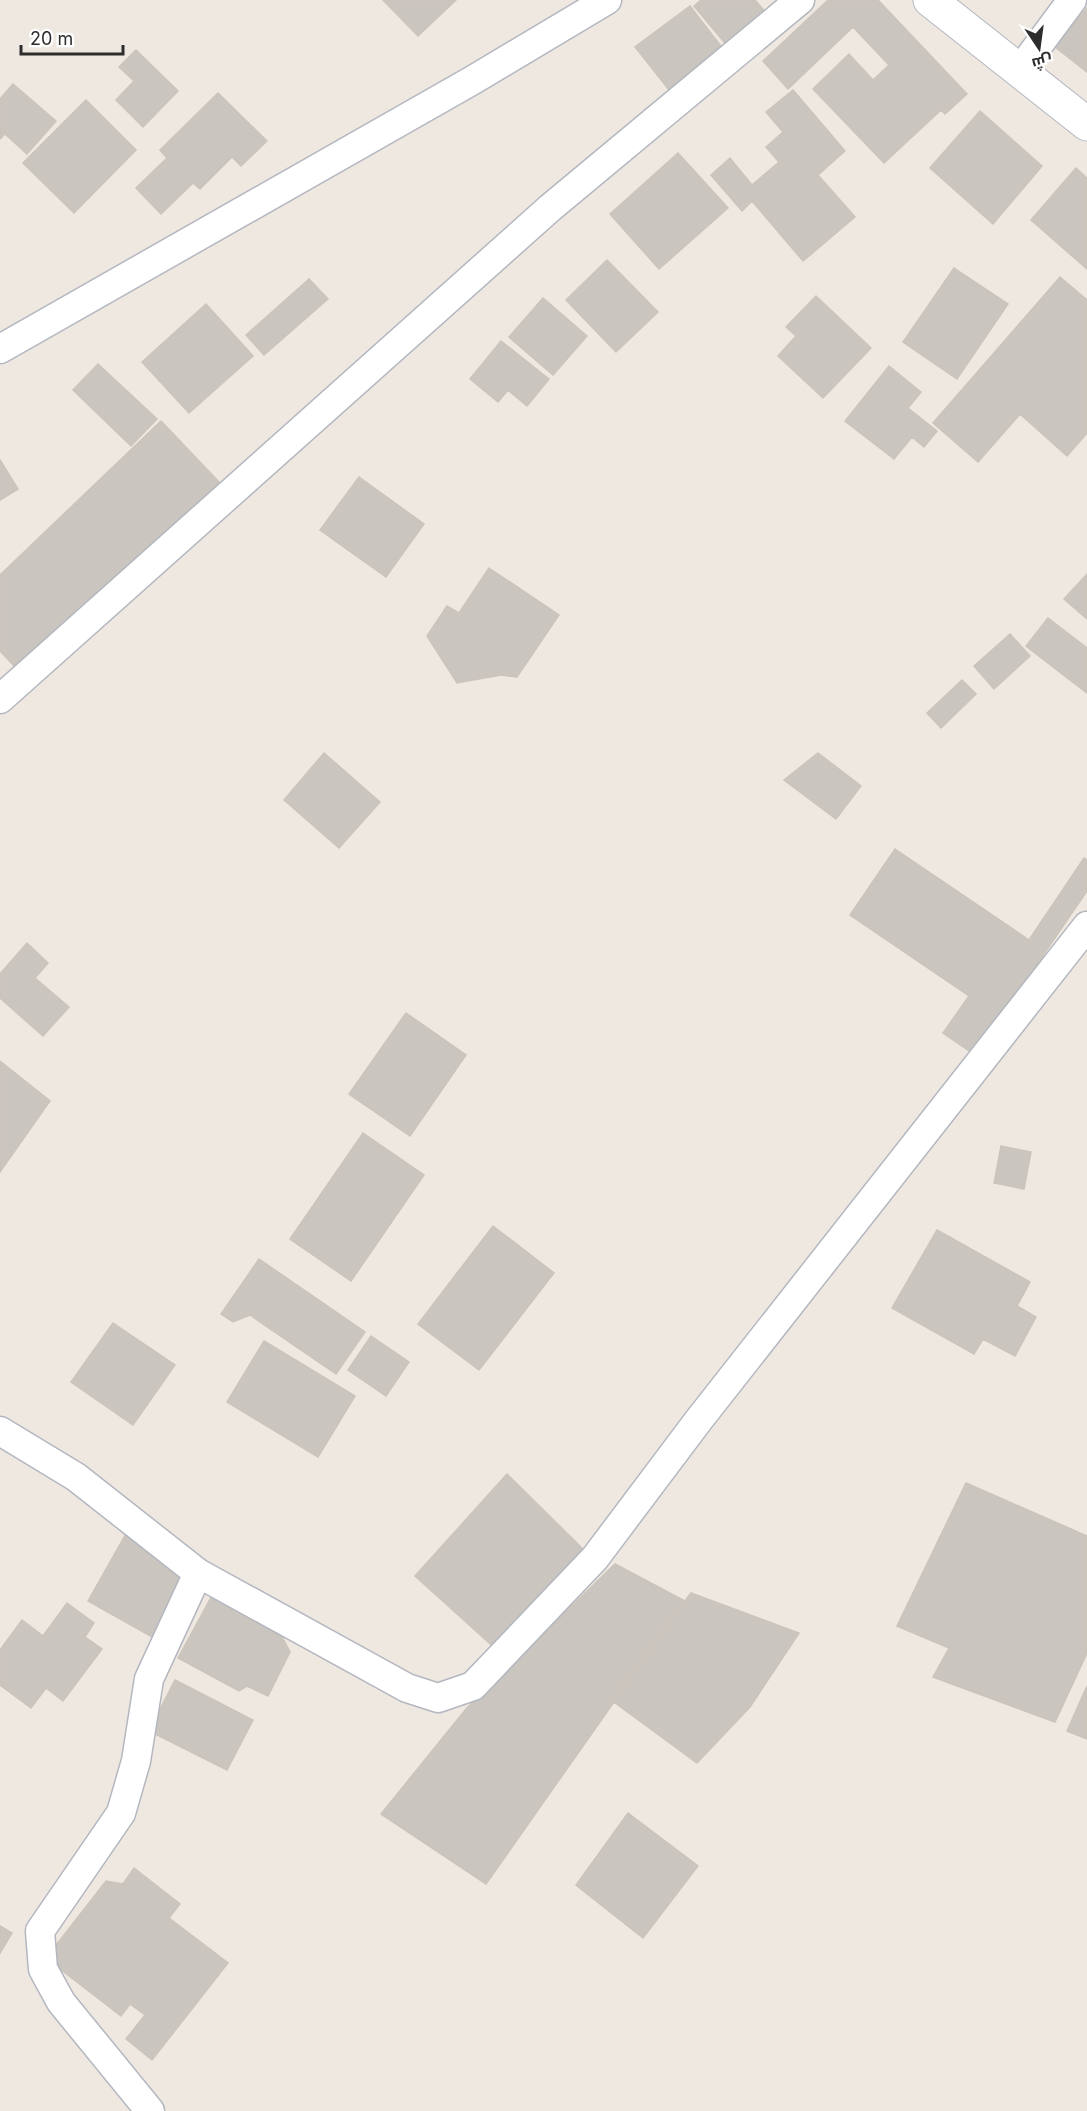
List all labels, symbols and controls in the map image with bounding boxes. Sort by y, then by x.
scale bar [21,18,123,56]
north arrow [1009,18,1069,78]
text: 20 m [30,28,73,49]
text: ش [1030,51,1055,75]

